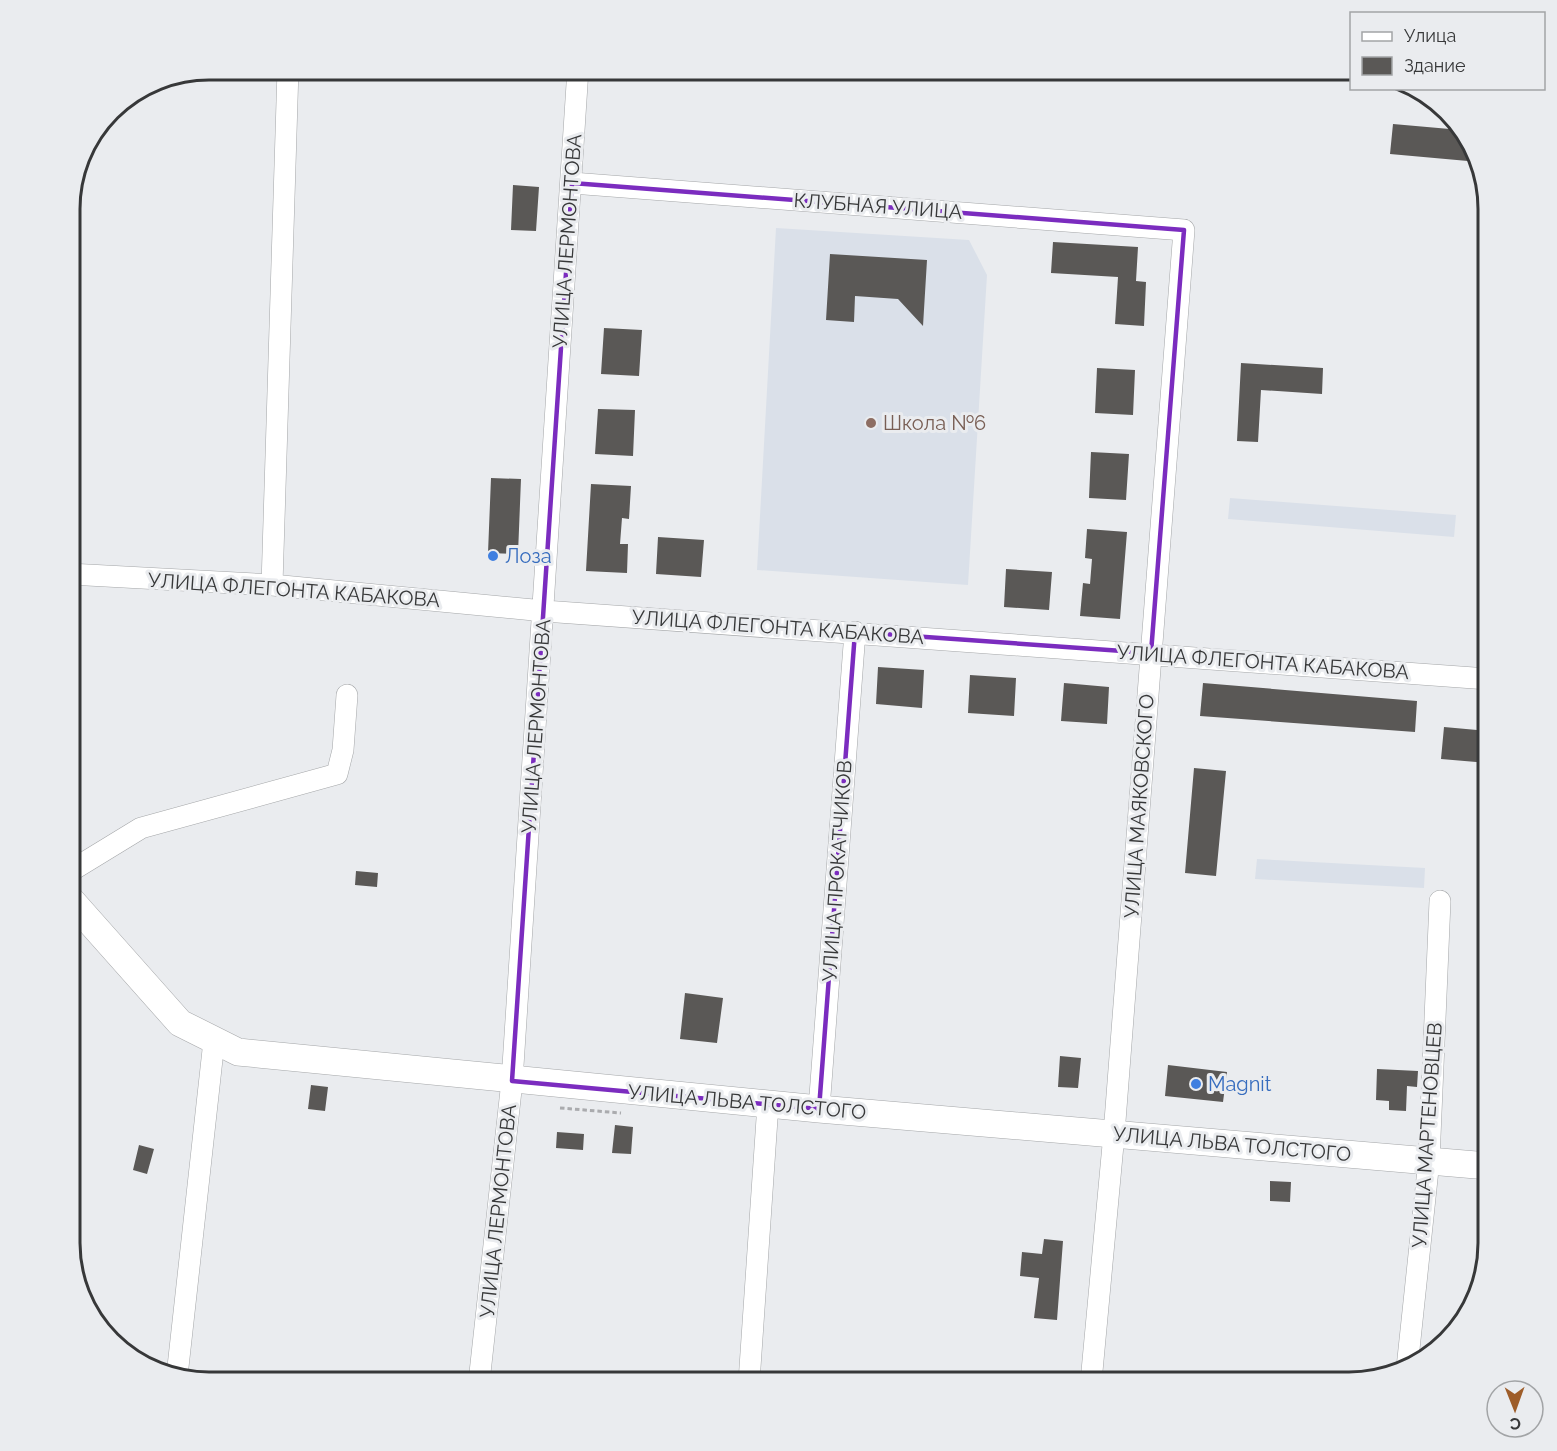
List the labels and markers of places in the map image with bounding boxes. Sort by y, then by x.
place label: Школа №6 [883,411,986,435]
marker: Школа №6 [864,416,878,430]
place label: Лоза [505,544,552,568]
marker: Лоза [486,549,500,563]
place label: Magnit [1208,1072,1272,1096]
marker: Magnit [1189,1077,1203,1091]

